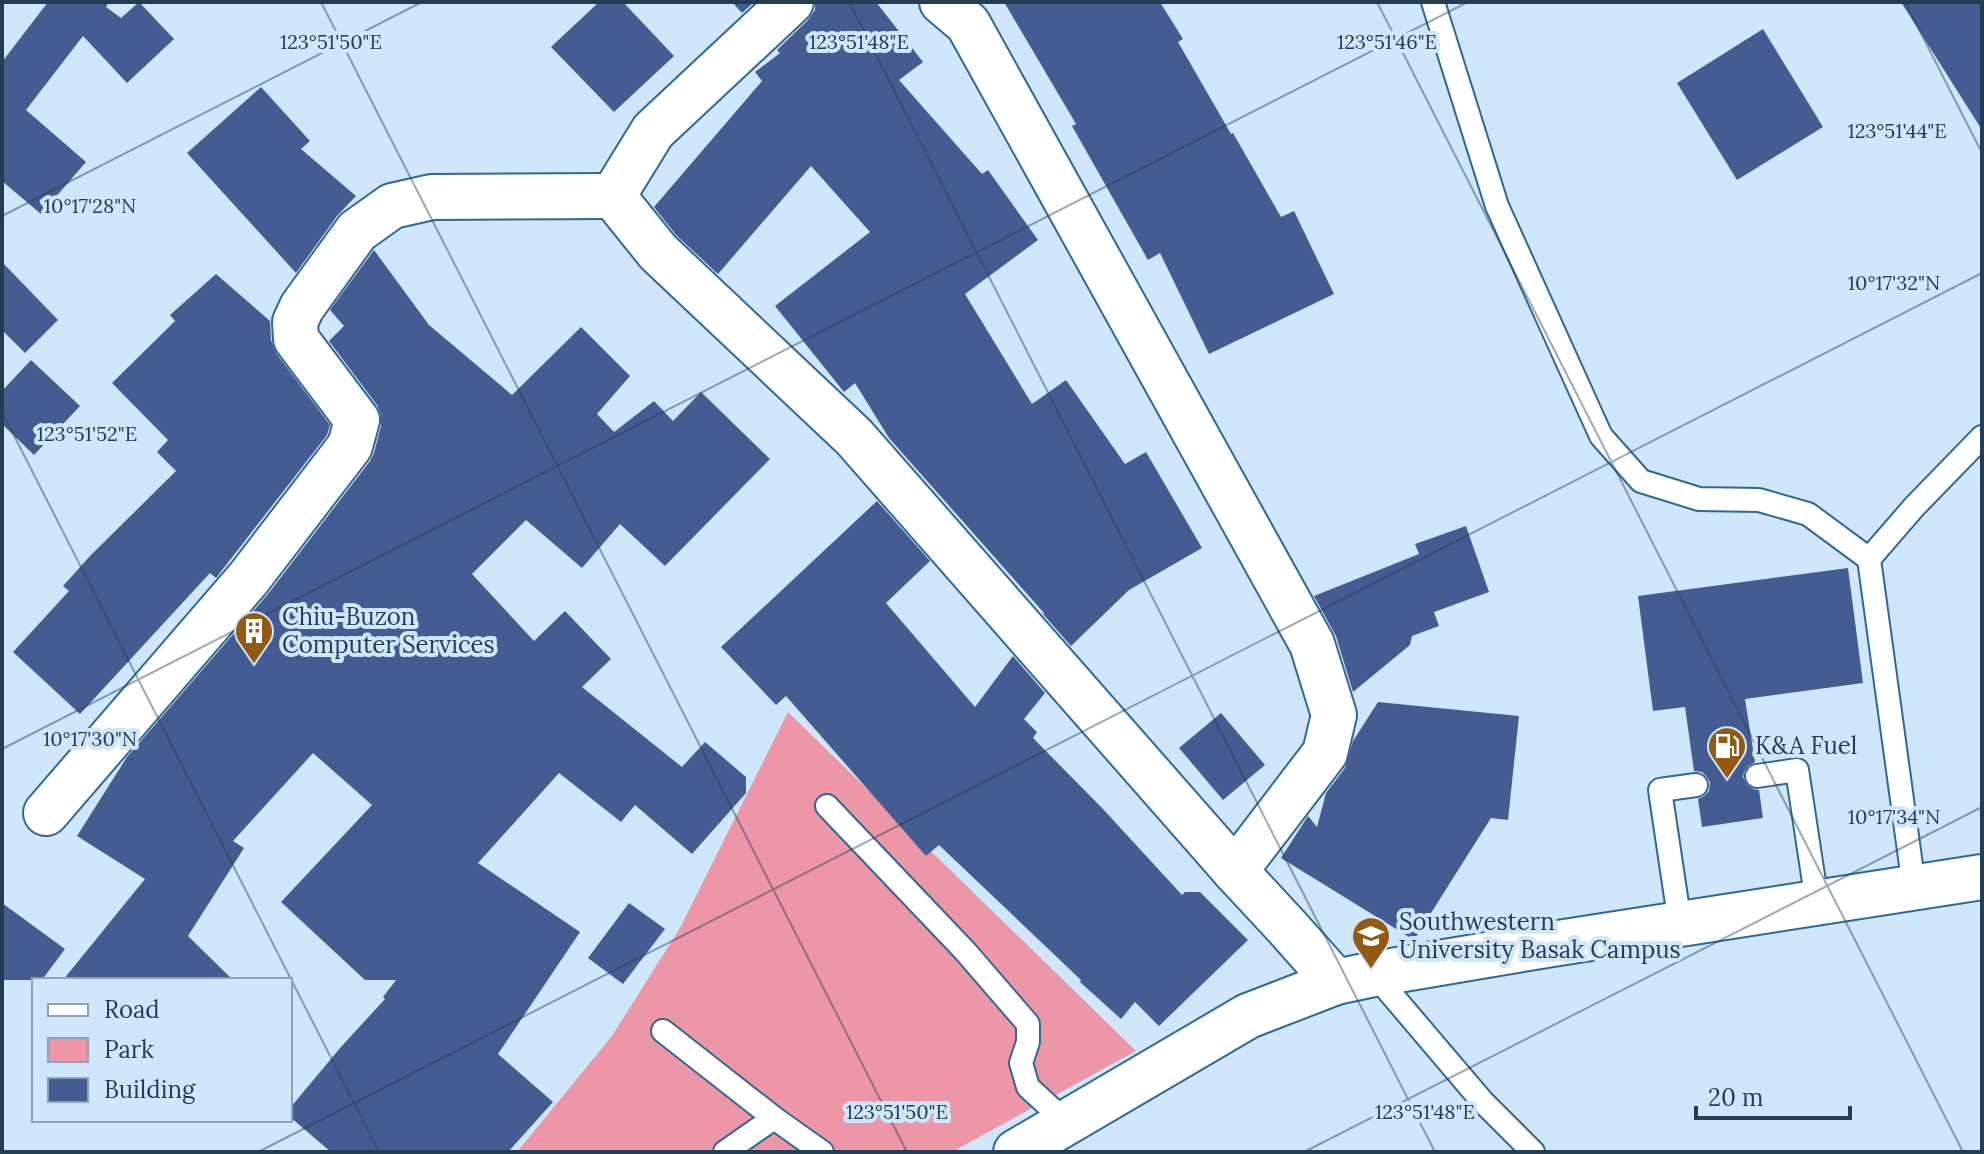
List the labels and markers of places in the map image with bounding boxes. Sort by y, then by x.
place label: Chiu-Buzon Computer Services [282,601,495,660]
building icon: Chiu-Buzon Computer Services [233,610,275,665]
fuel station icon: K&A Fuel [1706,725,1748,780]
place label: K&A Fuel [1755,730,1857,761]
place label: Southwestern University Basak Campus [1399,906,1681,965]
school or university icon: Southwestern University Basak Campus [1350,915,1392,970]

